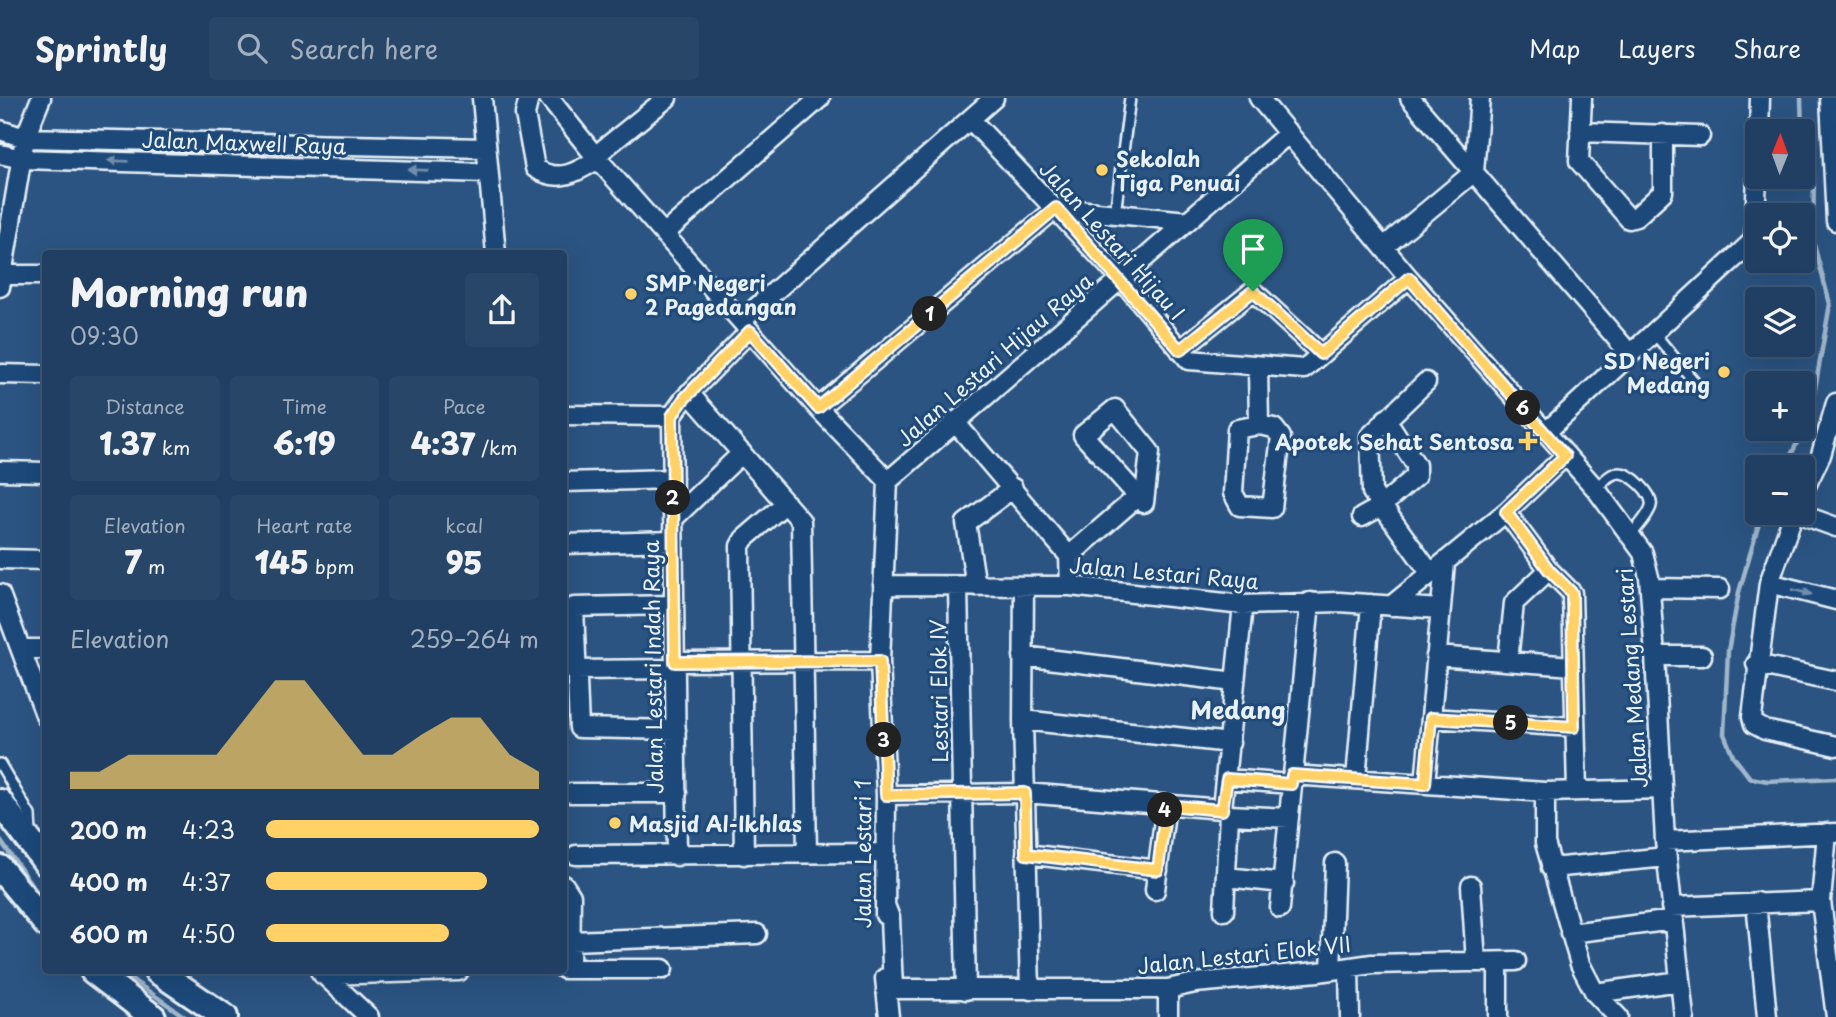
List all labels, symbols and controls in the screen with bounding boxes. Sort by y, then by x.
search box [209,17,699,80]
text: Sprintly [35,23,167,73]
icon: search [233,29,271,67]
text: Search here [289,29,438,68]
text: Map [1529,30,1580,66]
text: Layers [1618,30,1695,66]
text: Share [1733,30,1801,66]
north arrow [1745,119,1815,189]
map controls [1745,119,1815,525]
street label: Jalan Maxwell Raya [141,122,348,162]
place label: Sekolah Tiga Penuai [1116,142,1240,198]
street label: Jalan Lestari Hijau I [1033,153,1193,327]
one-way arrow [106,156,128,167]
marker: Sekolah Tiga Penuai [1094,162,1110,178]
one-way arrow [407,165,429,176]
button: locate [1745,203,1815,273]
pin [1223,219,1283,291]
icon: arrive [1234,230,1272,268]
text: Morning run [70,263,308,320]
street label: Jalan Lestari Hijau Raya [889,264,1100,454]
place label: SMP Negeri 2 Pagedangan [645,266,797,322]
button: share [465,273,539,347]
marker: SMP Negeri 2 Pagedangan [623,286,639,302]
button: layers [1745,287,1815,357]
pin: 1 [912,296,948,332]
text: 1 [925,299,934,327]
text: 09:30 [70,318,139,353]
place label: SD Negeri Medang [1604,344,1710,400]
marker: SD Negeri Medang [1716,364,1732,380]
button: + [1745,371,1815,441]
pin: 6 [1506,390,1540,426]
text: Distance [105,392,185,420]
text: Time [282,392,327,420]
text: Pace [443,392,486,420]
text: 6 [1516,393,1529,421]
text: 1.37 [99,420,156,465]
text: 6:19 [273,420,336,465]
text: 4:37 [411,420,475,465]
place label: Apotek Sehat Sentosa [1275,425,1514,457]
text: km [156,433,190,461]
text: /km [475,433,518,461]
marker: Apotek Sehat Sentosa [1520,433,1536,449]
button: − [1745,455,1815,525]
pin: 2 [656,480,690,516]
text: 2 [666,483,679,511]
text: Elevation [104,511,186,539]
text: Heart rate [257,511,352,539]
text: kcal [445,511,483,539]
text: 7 [124,539,142,584]
text: 145 [254,539,309,584]
text: 95 [446,539,483,584]
street label: Jalan Lestari Indah Raya [634,539,670,794]
street label: Jalan Lestari Raya [1068,548,1260,596]
text: m [142,552,165,580]
text: bpm [309,552,355,580]
street label: Jalan Medang Lestari [1607,567,1655,789]
one-way arrow [1791,587,1813,598]
street label: Lestari Elok IV [921,619,955,763]
text: Elevation [70,621,169,656]
text: 259–264 m [410,621,539,656]
district label: Medang [1190,691,1286,727]
pin: 5 [1494,706,1528,740]
text: 5 [1504,708,1517,736]
pin: 3 [866,722,902,758]
text: 3 [877,725,890,753]
street label: Jalan Lestari 1 [846,780,878,928]
pin: 4 [1148,792,1182,828]
text: 4 [1158,795,1171,823]
place label: Masjid Al-Ikhlas [629,807,802,839]
text: 200 m [70,812,147,847]
text: 4:23 [182,812,235,847]
marker: Masjid Al-Ikhlas [607,815,623,831]
text: 400 m [70,864,148,899]
text: 4:37 [182,864,231,899]
text: 600 m [70,916,148,951]
text: 4:50 [182,916,235,951]
street label: Jalan Lestari Elok VII [1136,927,1352,981]

